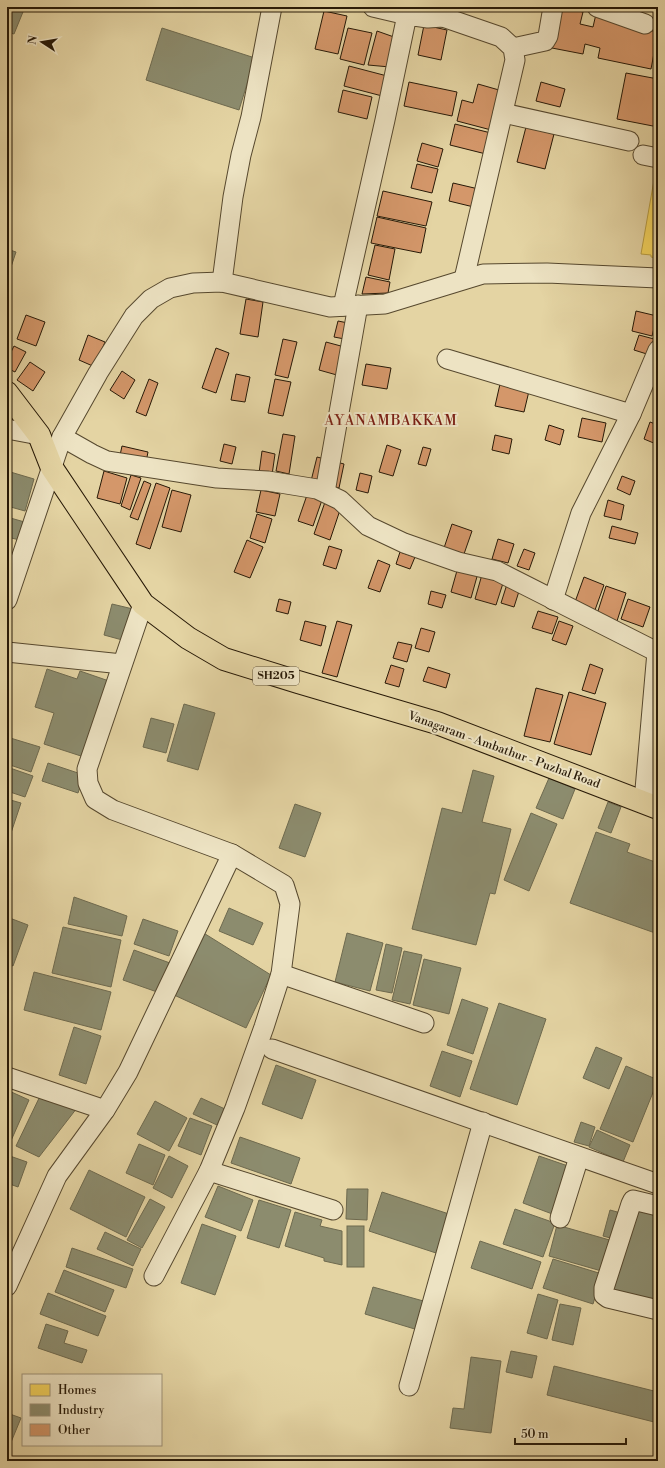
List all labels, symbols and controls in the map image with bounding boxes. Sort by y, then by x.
north arrow [22,22,62,62]
text: N [25,34,41,46]
district label: AYANAMBAKKAM [323,412,458,430]
road number: SH205 [253,667,299,685]
street label: Vanagaram - Ambathur - Puzhal Road [405,708,602,792]
legend [22,1374,162,1446]
text: Homes [58,1383,96,1398]
text: Industry [58,1403,105,1418]
scale bar [515,1420,626,1446]
text: Other [58,1423,90,1438]
text: 50 m [521,1427,549,1442]

